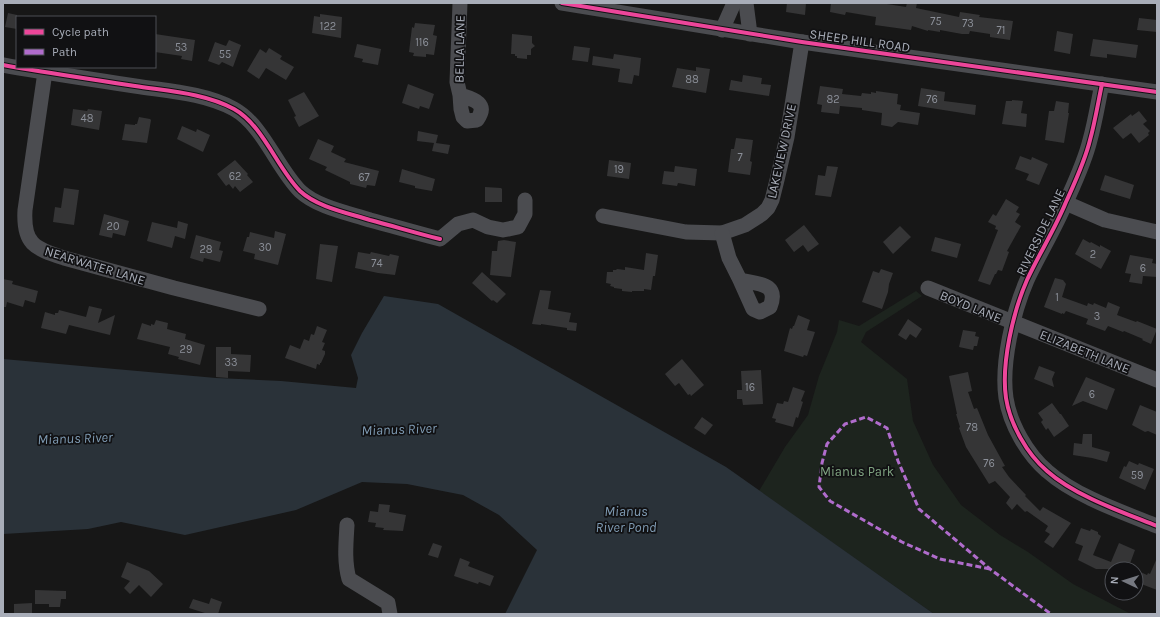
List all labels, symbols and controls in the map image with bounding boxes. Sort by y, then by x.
street label: BELLA LANE [451,15,468,83]
house number: 75 [930,15,942,28]
legend [16,16,156,68]
house number: 73 [962,17,974,30]
house number: 122 [320,20,336,33]
house number: 71 [997,24,1005,37]
text: Cycle path [52,25,109,39]
street label: SHEEP HILL ROAD [809,26,911,55]
house number: 116 [415,36,429,49]
house number: 53 [175,41,187,54]
text: Path [52,45,77,59]
house number: 55 [219,48,231,61]
house number: 88 [685,73,699,86]
house number: 82 [826,93,840,106]
house number: 76 [926,93,938,106]
street label: LAKEVIEW DRIVE [764,102,799,200]
house number: 48 [81,112,94,125]
house number: 7 [737,151,743,164]
house number: 19 [614,163,624,176]
house number: 62 [229,170,241,183]
house number: 67 [358,171,370,184]
street label: RIVERSIDE LANE [1013,187,1068,278]
house number: 20 [107,220,119,233]
house number: 30 [258,241,272,254]
street label: NEARWATER LANE [43,243,147,288]
house number: 28 [199,243,213,256]
house number: 2 [1090,248,1096,261]
house number: 74 [371,257,383,270]
house number: 6 [1140,262,1146,275]
street label: BOYD LANE [938,287,1004,326]
house number: 1 [1055,291,1059,304]
house number: 3 [1094,310,1100,323]
street label: ELIZABETH LANE [1038,327,1132,376]
house number: 29 [180,343,192,356]
house number: 33 [225,356,238,369]
house number: 16 [745,381,755,394]
house number: 6 [1089,388,1095,401]
water label: Mianus River [361,420,438,439]
house number: 78 [966,421,978,434]
water label: Mianus River [37,429,114,448]
house number: 76 [983,457,995,470]
park label: Mianus Park [820,464,894,479]
house number: 59 [1131,469,1143,482]
water label: Mianus River Pond [595,503,657,536]
north arrow [1104,561,1144,601]
text: N [1108,576,1121,585]

